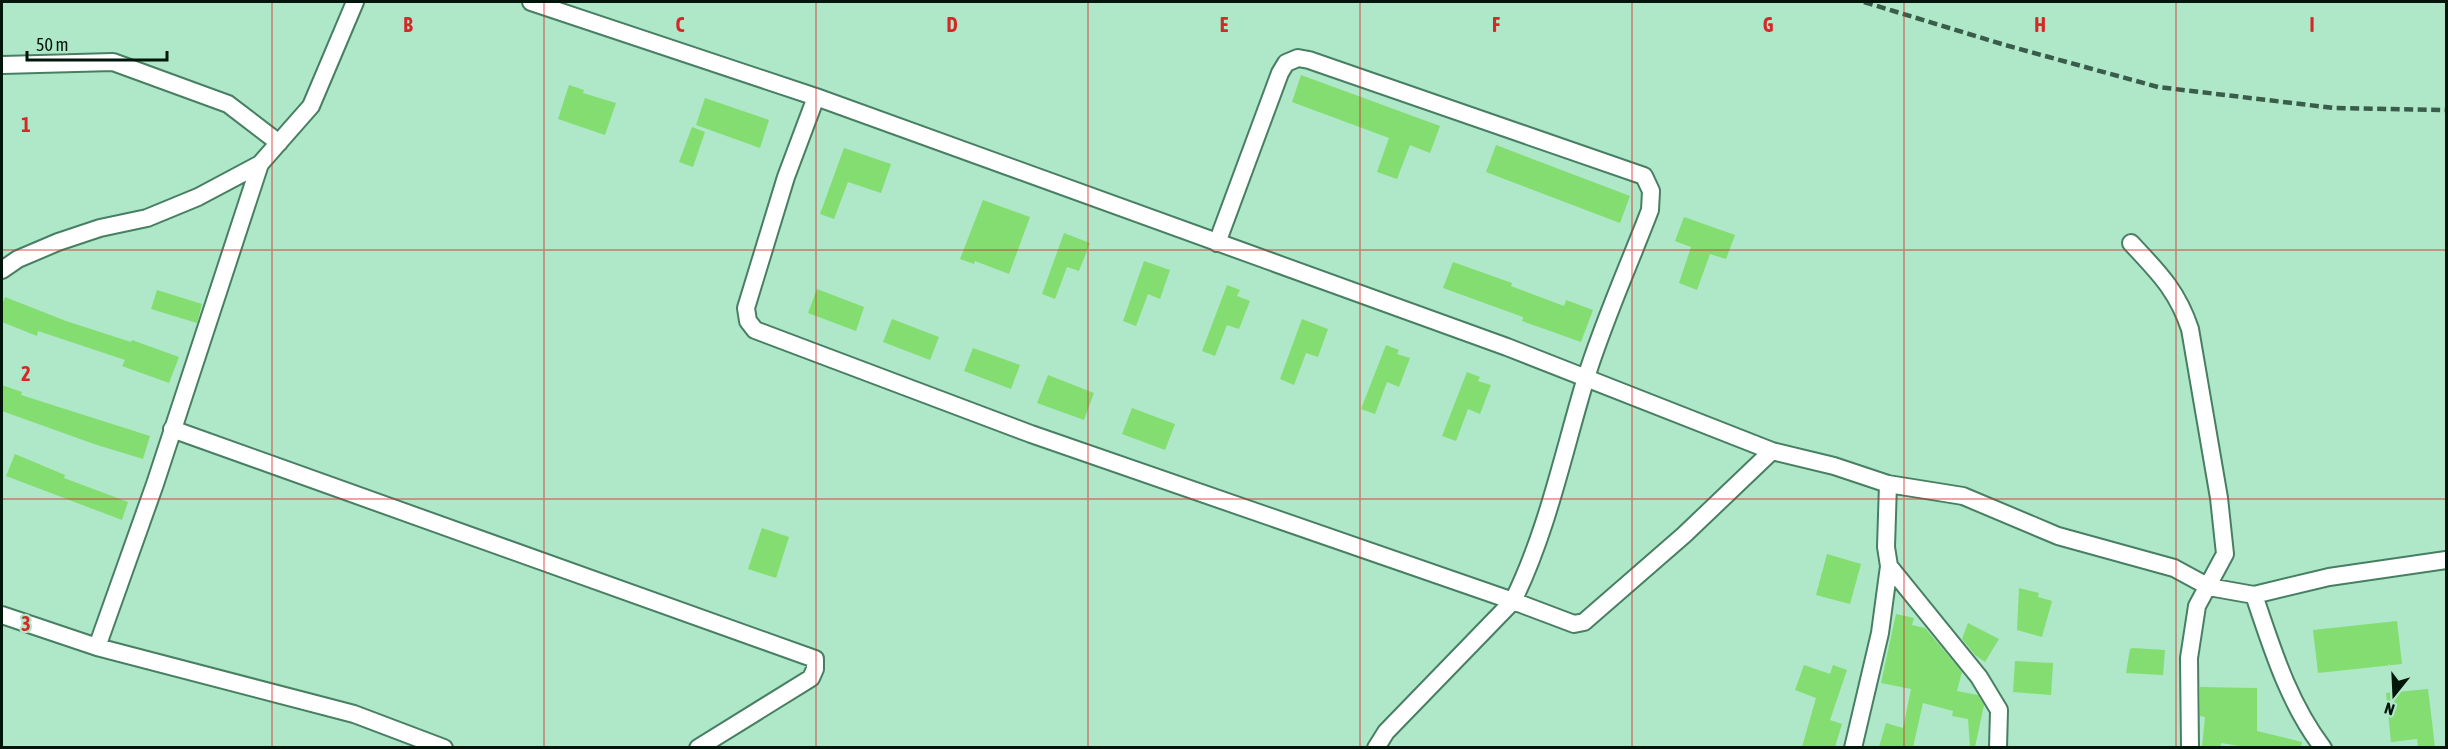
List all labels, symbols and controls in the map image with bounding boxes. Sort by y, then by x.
text: B [403,13,413,36]
text: C [676,13,685,36]
text: D [946,13,958,36]
text: E [1220,13,1229,36]
text: F [1492,13,1500,36]
text: G [1763,13,1774,36]
text: H [2034,13,2046,36]
text: I [2309,13,2315,36]
scale bar [27,24,166,62]
text: 50 m [36,34,68,55]
text: 1 [21,113,31,136]
text: 2 [21,362,31,385]
text: 3 [21,612,31,635]
north arrow [2364,665,2424,725]
text: N [2382,699,2397,719]

